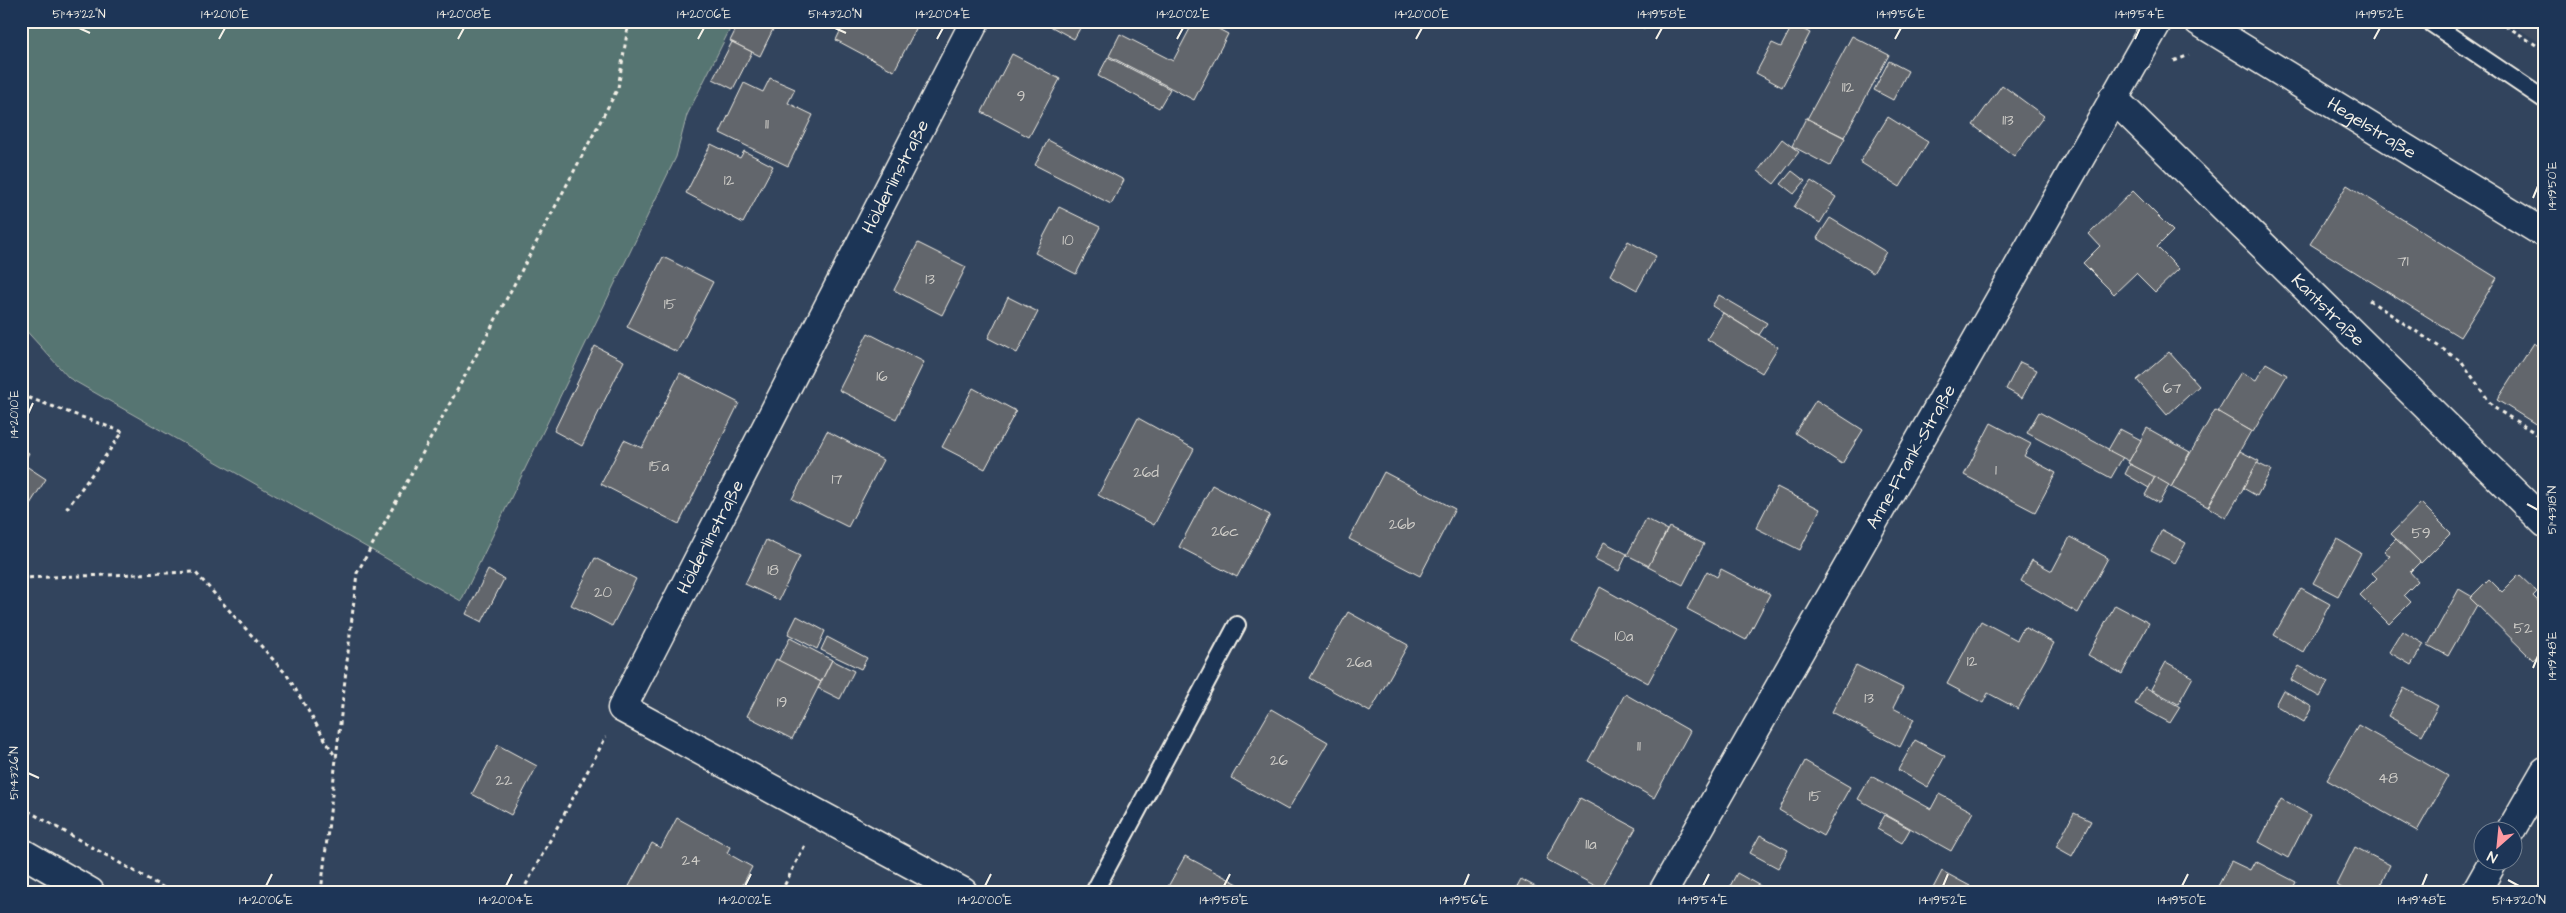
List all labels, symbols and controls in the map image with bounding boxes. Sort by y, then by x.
text: 51°43'22"N [53,6,106,23]
text: 14°20'10"E [201,6,249,23]
text: 14°20'08"E [437,6,491,23]
text: 14°20'06"E [677,6,731,23]
text: 51°43'20"N [808,6,862,23]
text: 14°20'04"E [916,6,970,23]
text: 14°20'02"E [1156,6,1210,23]
text: 14°20'00"E [1395,6,1449,23]
text: 14°19'58"E [1638,6,1686,23]
text: 14°19'56"E [1877,6,1925,23]
text: 14°19'54"E [2115,6,2165,23]
text: 14°19'52"E [2356,6,2404,23]
house number: 112 [1842,77,1855,98]
house number: 9 [1017,86,1025,107]
street label: Hegelstraße [2322,91,2421,165]
house number: 113 [2002,110,2014,131]
house number: 11 [765,114,769,135]
street label: Hölderlinstraße [856,115,935,238]
text: 14°19'50"E [2544,162,2561,210]
house number: 12 [724,170,735,191]
house number: 10 [1062,230,1074,251]
house number: 71 [2397,251,2409,272]
street label: Kantstraße [2286,268,2371,352]
house number: 13 [925,269,935,290]
house number: 15 [664,294,677,315]
house number: 16 [876,366,888,387]
house number: 67 [2163,378,2181,399]
street label: Anne-Frank-Straße [1860,380,1962,534]
text: 14°20'10"E [6,390,23,438]
house number: 15a [649,456,669,477]
house number: 1 [1995,460,1997,481]
house number: 26d [1133,462,1159,483]
house number: 17 [831,469,843,490]
street label: Hölderlinstraße [671,475,750,598]
text: 51°43'18"N [2544,485,2561,534]
house number: 26b [1389,514,1416,535]
house number: 26c [1211,521,1239,542]
house number: 59 [2411,523,2431,544]
house number: 18 [767,560,779,581]
house number: 20 [594,582,613,603]
house number: 52 [2513,618,2533,639]
house number: 10a [1614,626,1634,647]
text: 14°19'48"E [2544,632,2561,680]
house number: 12 [1967,651,1978,672]
house number: 26a [1346,652,1372,673]
house number: 13 [1864,688,1874,709]
house number: 19 [777,692,787,713]
house number: 11 [1637,736,1641,757]
text: 51°43'26"N [6,746,23,800]
house number: 26 [1270,750,1289,771]
house number: 48 [2378,768,2398,789]
house number: 22 [495,770,513,791]
house number: 15 [1809,786,1822,807]
north arrow [2474,820,2524,870]
house number: 11a [1585,834,1597,855]
text: N [2484,846,2501,868]
house number: 24 [682,850,700,871]
text: 14°20'06"E [239,892,293,909]
text: 14°20'04"E [479,892,533,909]
text: 14°20'02"E [718,892,772,909]
text: 14°20'00"E [958,892,1012,909]
text: 14°19'58"E [1200,892,1248,909]
text: 14°19'56"E [1440,892,1488,909]
text: 14°19'54"E [1678,892,1728,909]
text: 14°19'52"E [1919,892,1967,909]
text: 14°19'50"E [2158,892,2206,909]
text: 14°19'48"E [2398,892,2446,909]
text: 51°43'20"N [2492,892,2546,909]

